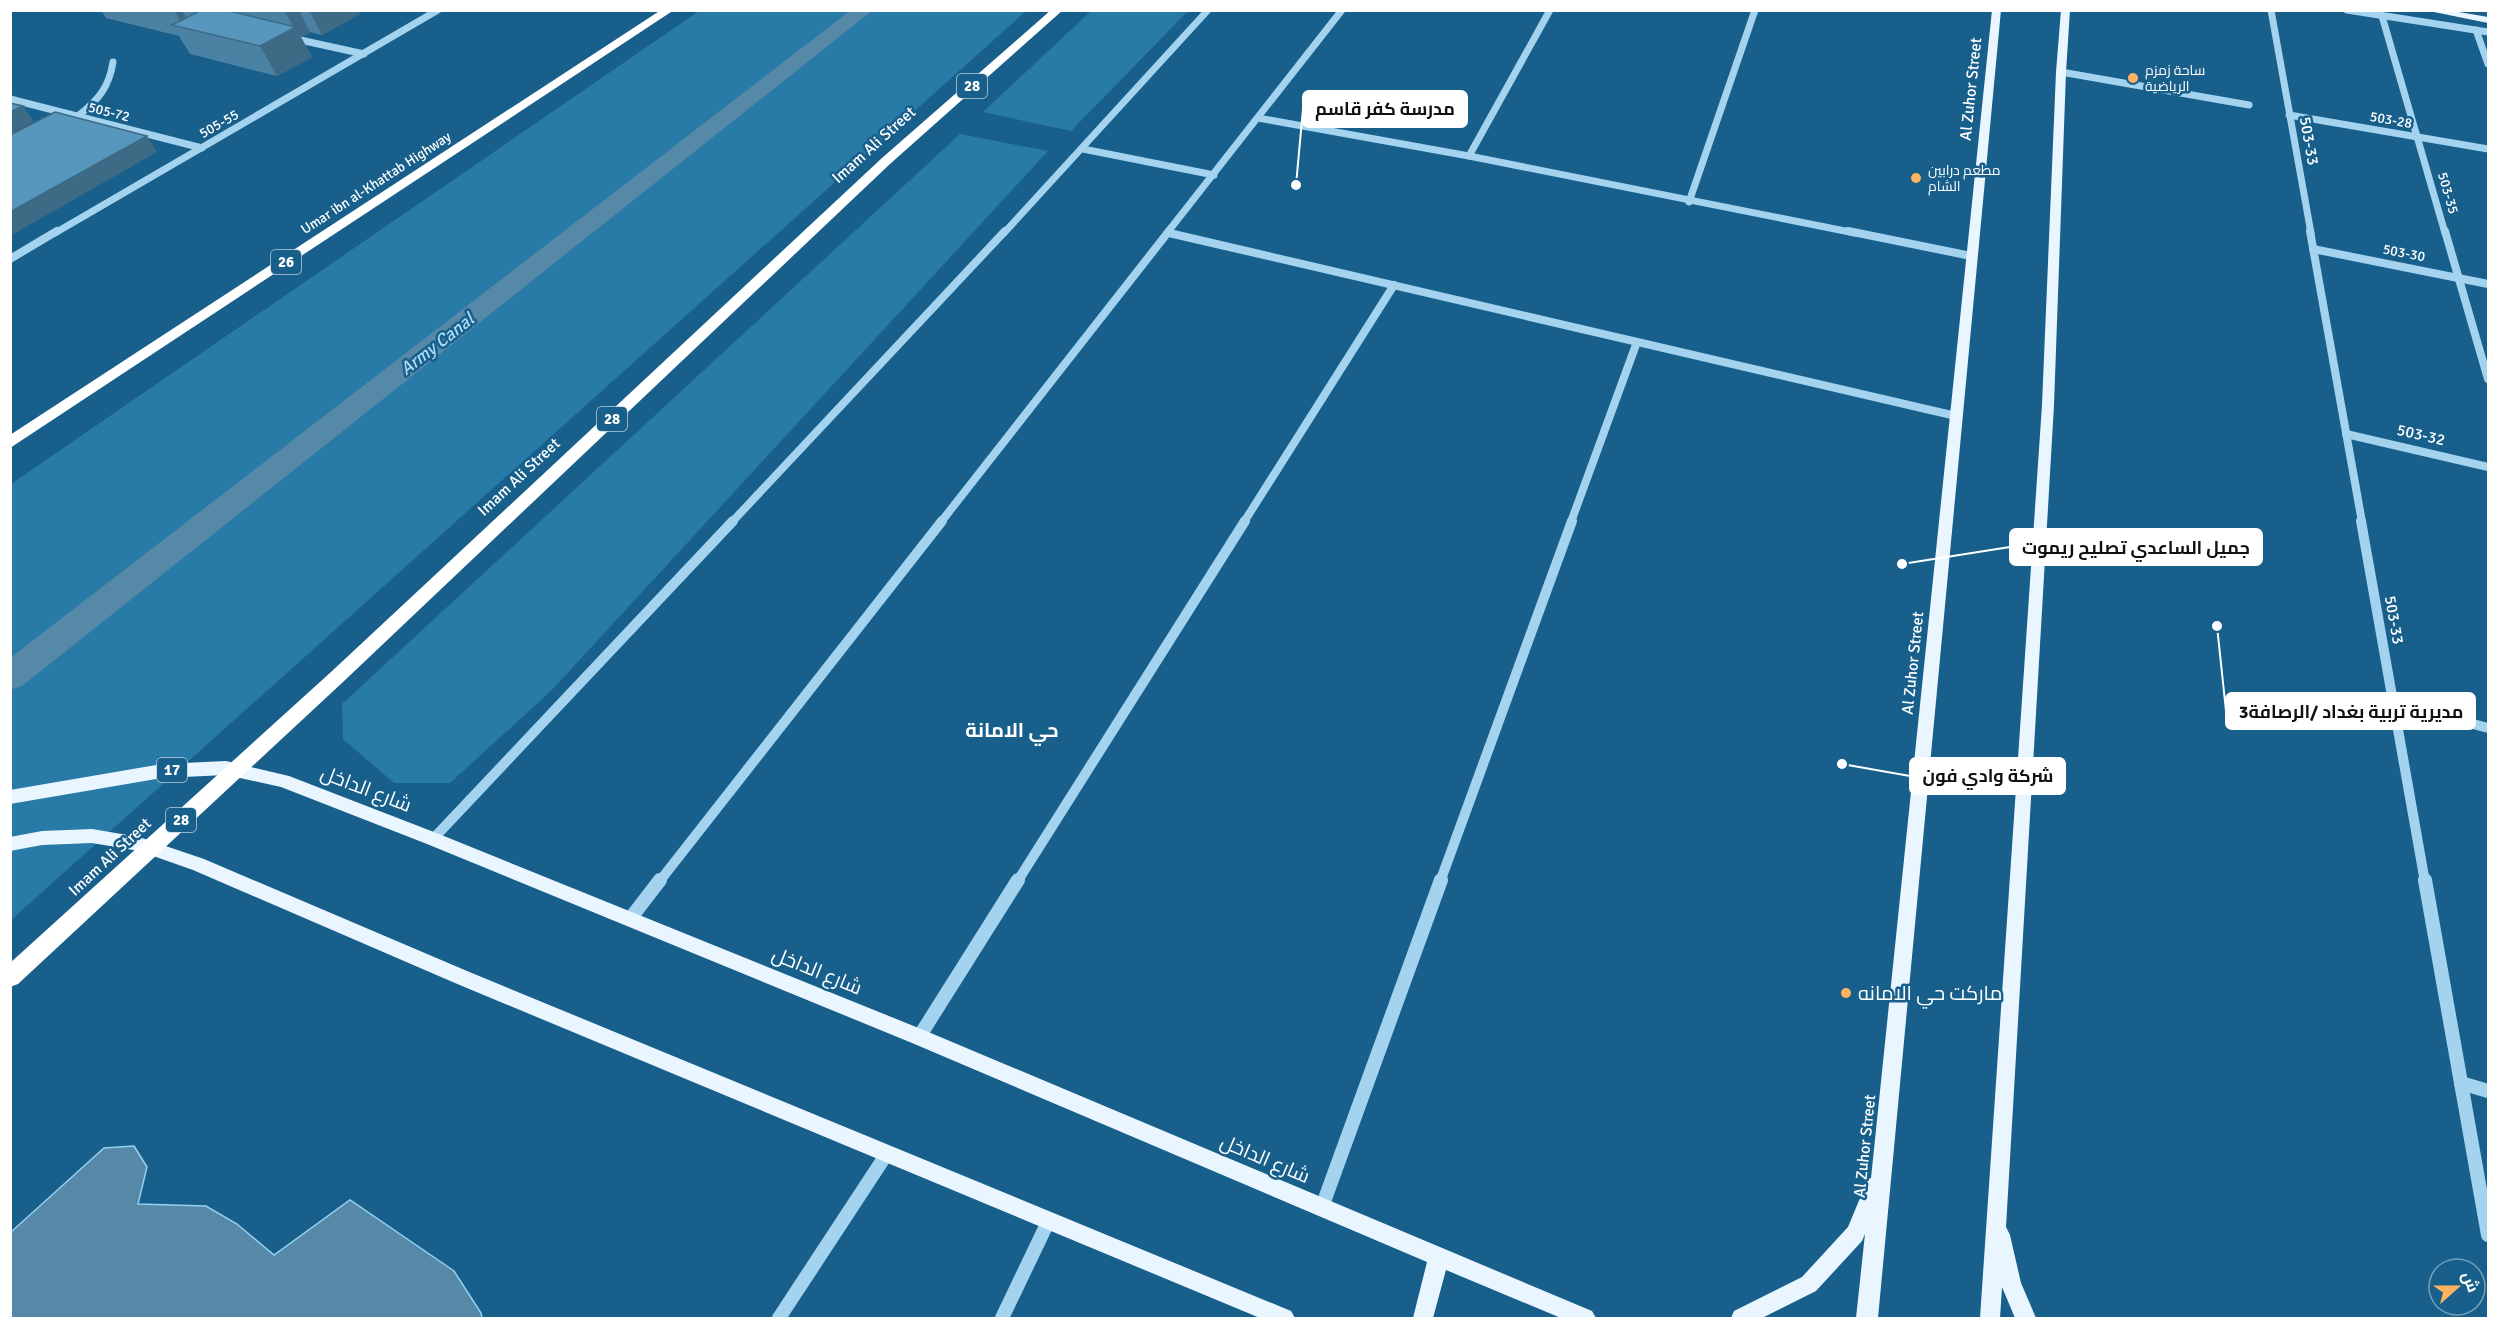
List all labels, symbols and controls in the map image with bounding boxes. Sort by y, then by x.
street label: Al Zuhor Street [1956,36,1986,141]
place label: ساحة زمزم الرياضية [2145,62,2205,95]
marker: ساحة زمزم الرياضية [2126,71,2140,85]
road number: 28 [957,74,987,98]
callout: مدرسة كفر قاسم [1303,91,1467,127]
text: مدرسة كفر قاسم [1315,98,1455,121]
street label: 505-72 [87,99,131,125]
street label: Imam Ali Street [828,102,920,188]
street label: 505-55 [196,106,242,142]
street label: 503-28 [2368,108,2414,132]
street label: 503-33 [2295,115,2323,167]
street label: Umar ibn al-Khattab Highway [298,128,455,238]
place label: مطعم درابين الشام [1928,162,2001,196]
street label: 503-35 [2434,170,2462,216]
marker: مطعم درابين الشام [1909,171,1923,185]
street label: 503-30 [2381,241,2427,265]
road number: 26 [271,250,301,274]
water label: Army Canal [395,307,480,380]
road number: 28 [597,407,627,431]
street label: 503-32 [2395,420,2447,450]
street label: Imam Ali Street [474,433,565,520]
callout: جميل الساعدي تصليح ريموت [2010,529,2262,565]
text: جميل الساعدي تصليح ريموت [2022,537,2250,562]
street label: 503-33 [2380,594,2408,646]
street label: Al Zuhor Street [1898,610,1928,715]
callout: مديرية تربية بغداد /الرصافة3 [2226,693,2475,729]
text: مديرية تربية بغداد /الرصافة3 [2239,701,2463,723]
district label: حي الامانة [965,718,1059,746]
road number: 17 [157,758,187,782]
callout: شركة وادي فون [1910,758,2065,794]
street label: شارع الداخل [317,760,415,819]
text: شركة وادي فون [1923,765,2053,790]
road number: 28 [166,808,196,832]
street label: Imam Ali Street [65,813,156,900]
street label: شارع الداخل [768,942,866,1001]
place label: ماركت حي الامانه [1858,981,2002,1009]
marker: ماركت حي الامانه [1839,986,1853,1000]
street label: Al Zuhor Street [1850,1093,1880,1198]
street label: شارع الداخل [1216,1129,1314,1190]
north arrow [2427,1257,2487,1317]
text: ش [2457,1269,2483,1295]

